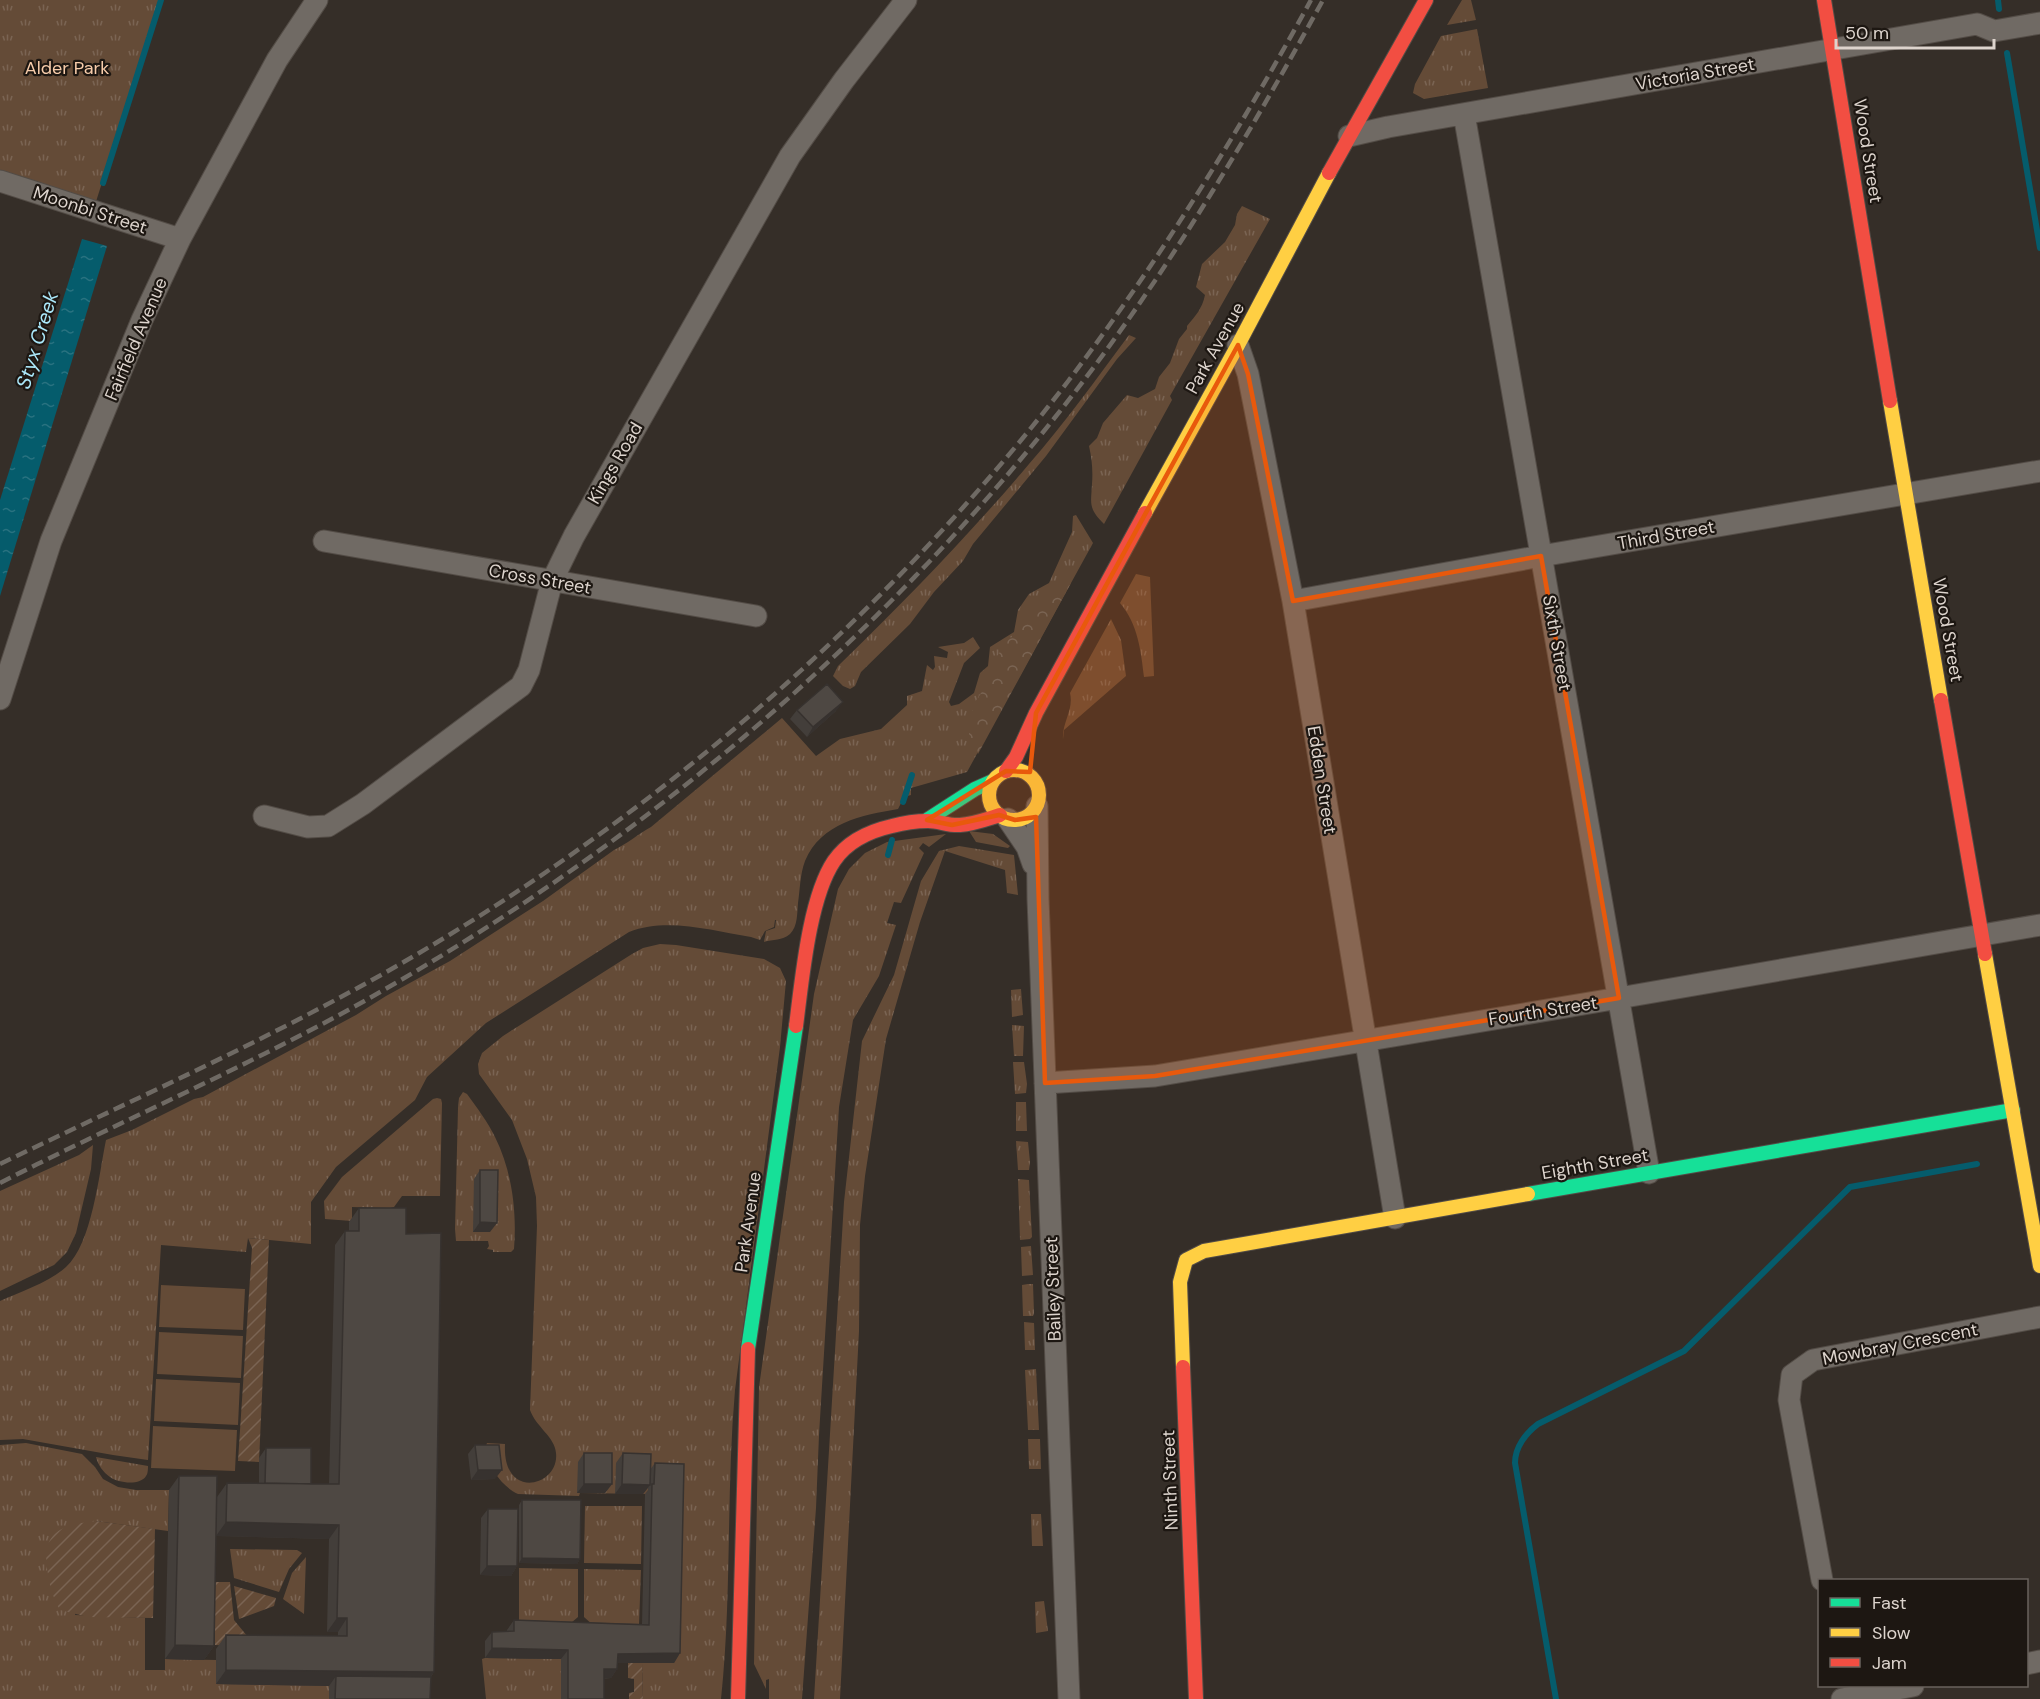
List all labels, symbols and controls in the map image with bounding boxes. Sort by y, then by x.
scale bar [1836,12,1994,50]
text: 50 m [1845,21,1889,45]
street label: Victoria Street [1634,52,1756,96]
park label: Alder Park [25,56,109,80]
street label: Wood Street [1848,97,1888,205]
street label: Moonbi Street [30,180,150,240]
street label: Fairfield Avenue [99,274,173,404]
water label: Styx Creek [10,287,64,392]
street label: Park Avenue [1180,298,1250,398]
street label: Kings Road [582,418,648,508]
street label: Third Street [1616,515,1716,555]
street label: Cross Street [487,558,593,600]
street label: Wood Street [1927,576,1969,684]
street label: Sixth Street [1537,593,1577,693]
street label: Edden Street [1302,724,1342,836]
street label: Fourth Street [1487,991,1599,1031]
street label: Eighth Street [1540,1143,1650,1185]
street label: Park Avenue [729,1170,767,1274]
street label: Bailey Street [1039,1236,1067,1342]
street label: Mowbray Crescent [1820,1317,1980,1371]
street label: Ninth Street [1156,1429,1184,1531]
legend [1818,1579,2028,1687]
text: Fast [1872,1591,1907,1615]
text: Slow [1872,1621,1911,1645]
text: Jam [1872,1651,1907,1675]

